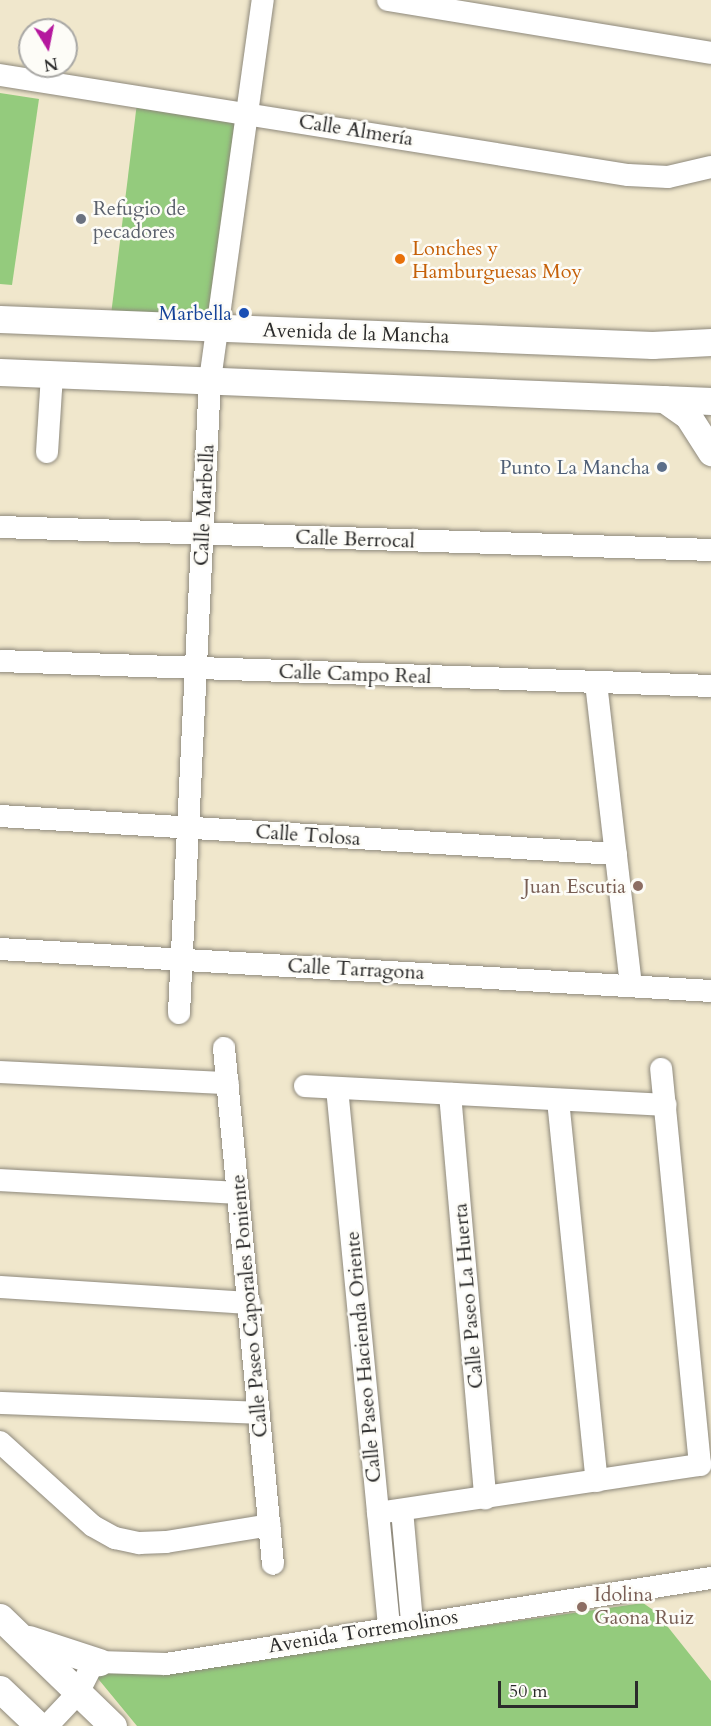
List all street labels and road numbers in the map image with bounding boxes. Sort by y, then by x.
street label: Calle Almería [297,109,415,151]
street label: Avenida de la Mancha [262,318,450,348]
street label: Calle Marbella [189,443,219,567]
street label: Calle Berrocal [295,525,415,553]
street label: Calle Campo Real [278,659,432,689]
street label: Calle Tolosa [255,819,361,851]
street label: Calle Tarragona [287,953,425,985]
street label: Calle Paseo Caporales Poniente [226,1173,272,1439]
street label: Calle Paseo La Huerta [448,1202,488,1390]
street label: Calle Paseo Hacienda Oriente [340,1230,386,1484]
street label: Avenida Torremolinos [267,1604,459,1658]

